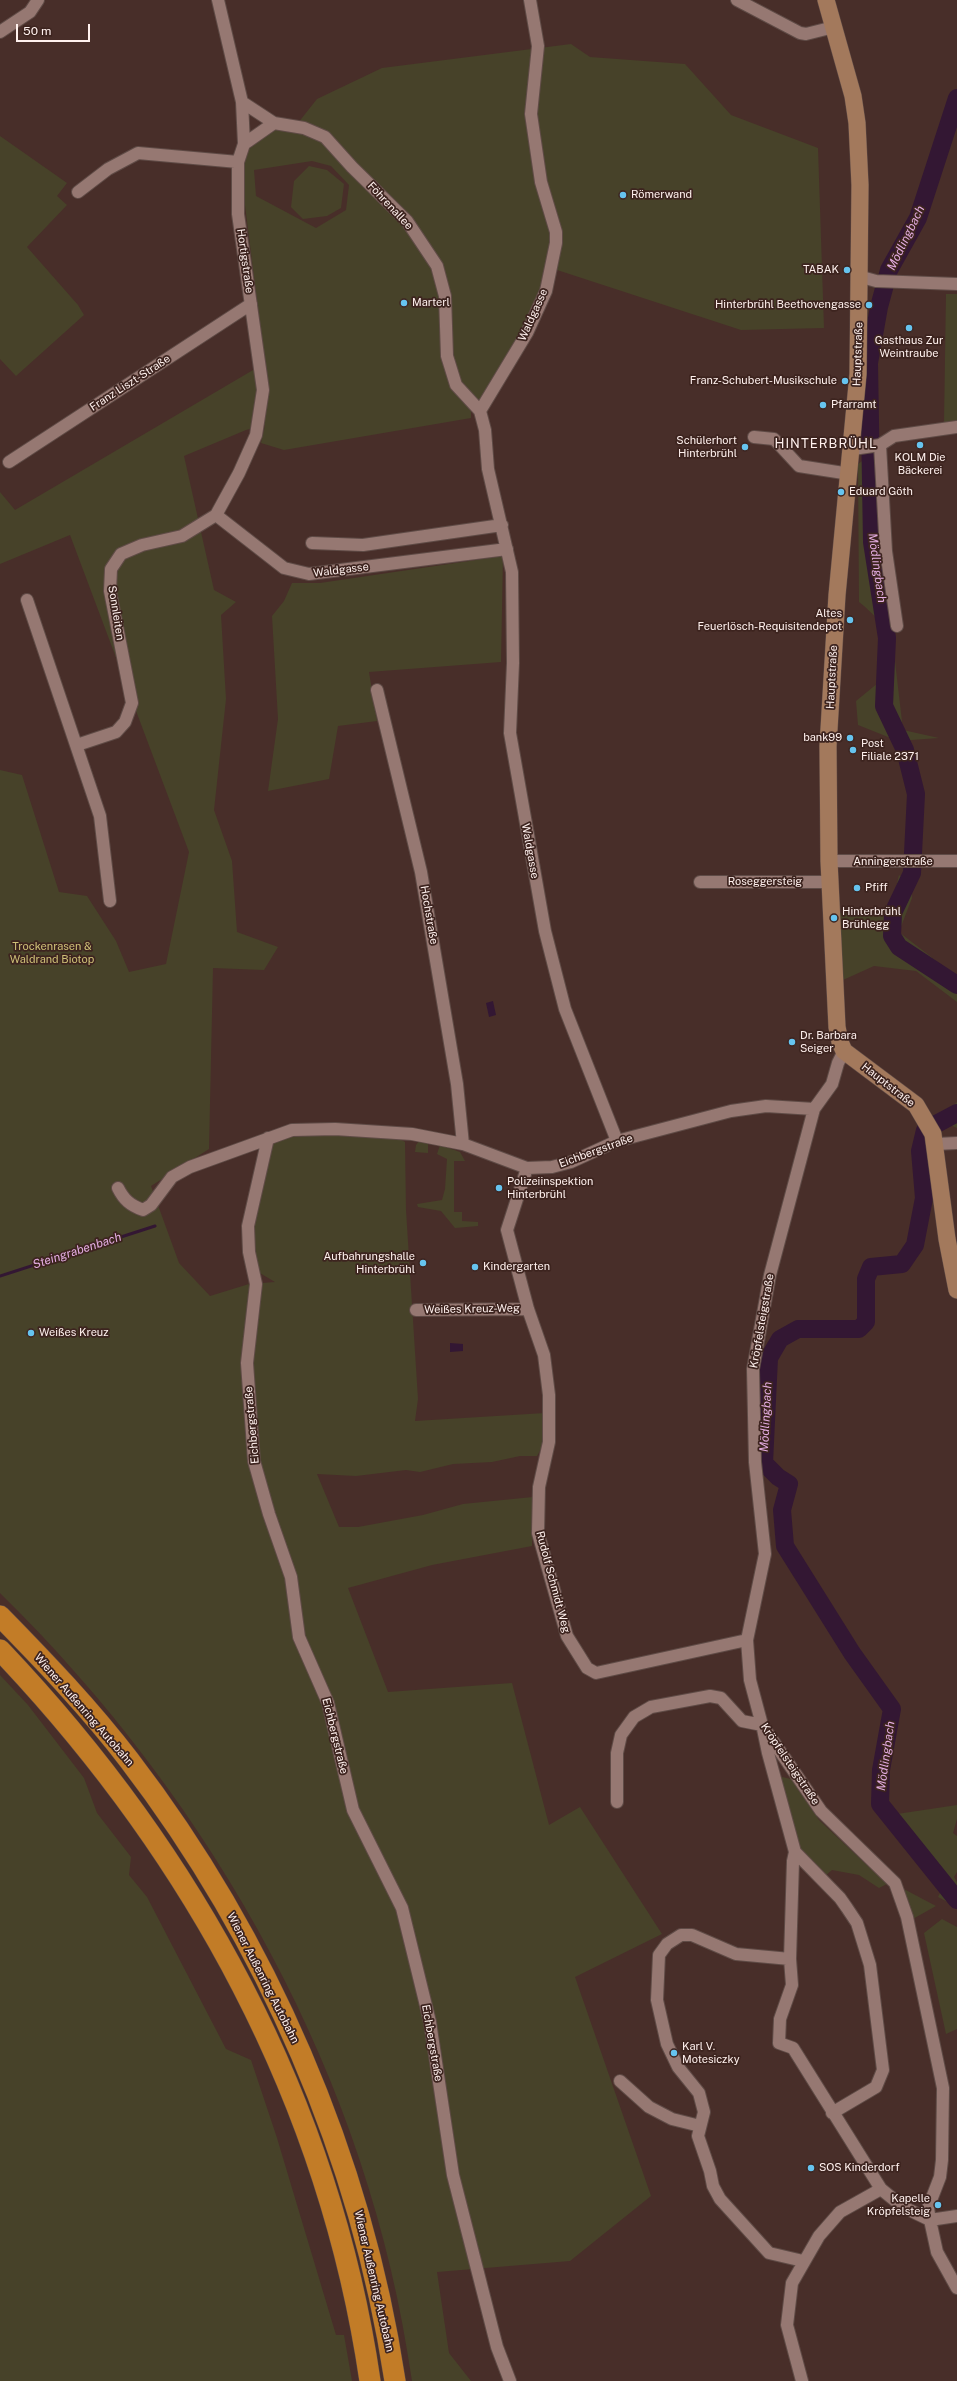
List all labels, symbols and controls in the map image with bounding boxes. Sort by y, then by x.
scale bar [18,16,92,42]
text: 50 m [23,24,51,38]
street label: Föhrenallee [365,179,415,233]
place label: Römerwand [631,188,692,202]
marker: Römerwand [618,190,628,200]
water label: Mödlingbach [884,203,928,273]
street label: Hortigstraße [234,228,256,294]
place label: TABAK [803,263,839,277]
marker: TABAK [842,265,852,275]
street label: Waldgasse [516,287,550,343]
place label: Marterl [412,296,450,310]
marker: Marterl [399,298,409,308]
place label: Hinterbrühl Beethovengasse [715,298,861,312]
marker: Hinterbrühl Beethovengasse [864,300,874,310]
street label: Hauptstraße [850,322,866,386]
marker: Gasthaus Zur Weintraube [904,323,914,333]
place label: Gasthaus Zur Weintraube [875,334,943,360]
street label: Franz Liszt-Straße [87,352,173,414]
place label: Franz-Schubert-Musikschule [690,374,837,388]
marker: Franz-Schubert-Musikschule [840,376,850,386]
place label: Pfarramt [831,398,877,412]
marker: Pfarramt [818,400,828,410]
place label: Schülerhort Hinterbrühl [676,434,737,460]
district label: HINTERBRÜHL [774,436,878,452]
marker: KOLM Die Bäckerei [915,440,925,450]
marker: Schülerhort Hinterbrühl [740,442,750,452]
place label: KOLM Die Bäckerei [895,451,945,477]
place label: Eduard Göth [849,485,913,499]
marker: Eduard Göth [836,487,846,497]
water label: Mödlingbach [865,532,889,604]
street label: Waldgasse [313,560,369,580]
street label: Sonnleiten [105,585,127,641]
place label: Altes Feuerlösch-Requisitendepot [697,607,842,633]
marker: Altes Feuerlösch-Requisitendepot [845,615,855,625]
street label: Hauptstraße [824,645,840,709]
place label: bank99 [803,731,842,745]
marker: bank99 [845,733,855,743]
place label: Post Filiale 2371 [861,737,919,763]
marker: Post Filiale 2371 [848,745,858,755]
street label: Waldgasse [519,822,541,880]
street label: Anningerstraße [853,855,933,869]
street label: Roseggersteig [728,875,802,889]
place label: Pfiff [865,881,888,895]
marker: Pfiff [852,883,862,893]
street label: Hochstraße [417,885,441,945]
place label: Hinterbrühl Brühlegg [842,905,901,931]
marker: Hinterbrühl Brühlegg [829,913,839,923]
park label: Trockenrasen & Waldrand Biotop [10,940,94,966]
place label: Dr. Barbara Seiger [800,1029,857,1055]
marker: Dr. Barbara Seiger [787,1037,797,1047]
street label: Hauptstraße [859,1060,917,1110]
street label: Eichbergstraße [557,1131,635,1171]
place label: Polizeiinspektion Hinterbrühl [507,1175,593,1201]
marker: Polizeiinspektion Hinterbrühl [494,1183,504,1193]
water label: Steingrabenbach [31,1230,123,1272]
place label: Aufbahrungshalle Hinterbrühl [323,1250,415,1276]
marker: Aufbahrungshalle Hinterbrühl [418,1258,428,1268]
place label: Kindergarten [483,1260,550,1274]
marker: Kindergarten [470,1262,480,1272]
street label: Kröpfelsteigstraße [747,1273,777,1369]
street label: Weißes Kreuz-Weg [424,1302,520,1316]
place label: Weißes Kreuz [39,1326,109,1340]
marker: Weißes Kreuz [26,1328,36,1338]
water label: Mödlingbach [757,1382,775,1452]
street label: Eichbergstraße [242,1386,262,1464]
street label: Rudolf Schmidt Weg [533,1530,573,1634]
street label: Wiener Außenring Autobahn [31,1651,137,1769]
street label: Eichbergstraße [319,1697,351,1775]
water label: Mödlingbach [874,1720,898,1792]
street label: Kröpfelsteigstraße [758,1721,822,1807]
street label: Wiener Außenring Autobahn [224,1910,302,2046]
street label: Eichbergstraße [419,2004,445,2082]
place label: Karl V. Motesiczky [682,2040,740,2066]
marker: Karl V. Motesiczky [669,2048,679,2058]
place label: SOS Kinderdorf [819,2161,899,2175]
marker: SOS Kinderdorf [806,2163,816,2173]
place label: Kapelle Kröpfelsteig [867,2192,930,2218]
marker: Kapelle Kröpfelsteig [933,2200,943,2210]
street label: Wiener Außenring Autobahn [351,2209,397,2353]

